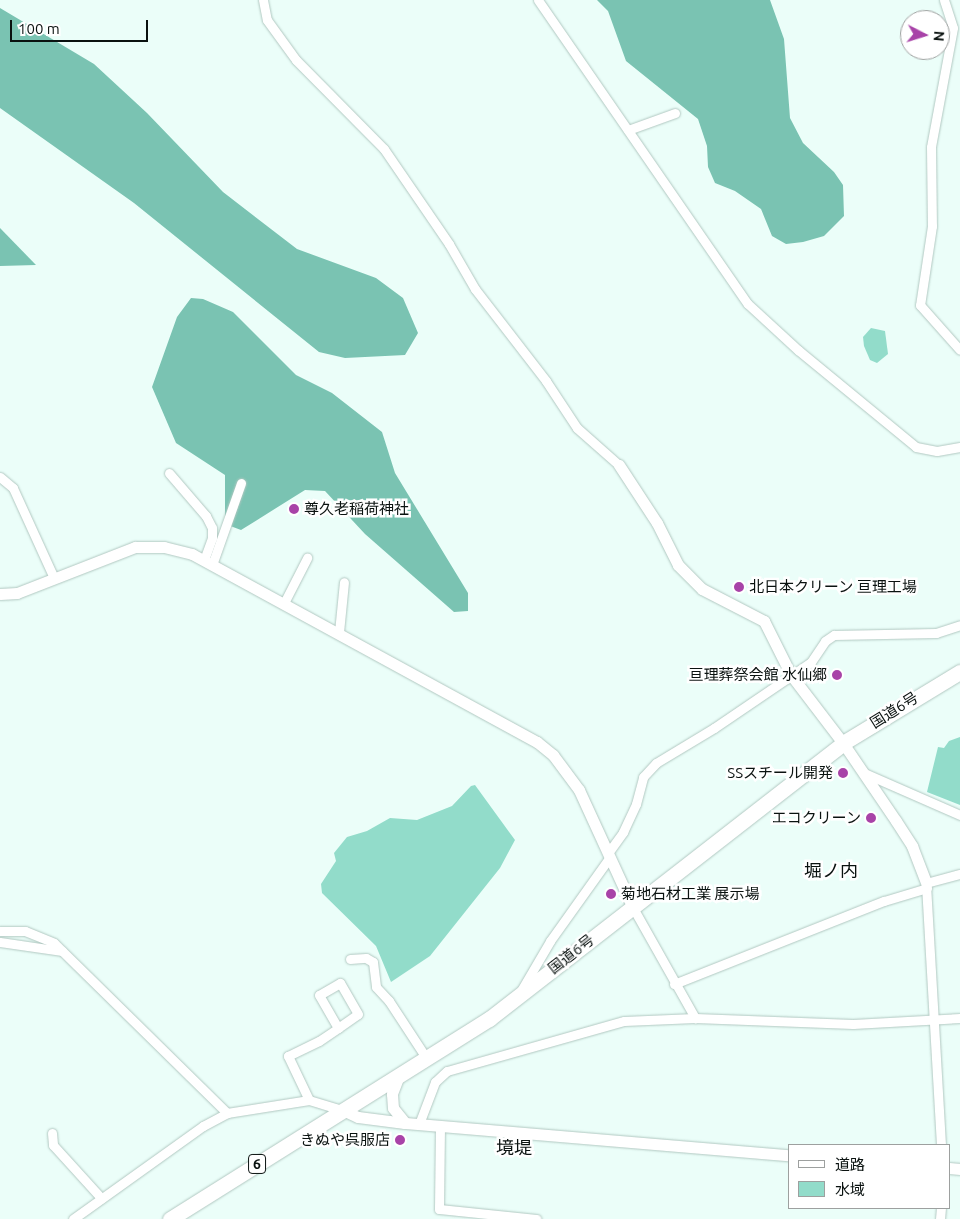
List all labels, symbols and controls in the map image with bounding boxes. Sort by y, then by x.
scale bar [12,10,150,42]
north arrow [900,10,950,60]
text: 100 m [18,20,60,37]
text: N [931,30,947,42]
place label: 尊久老稲荷神社 [304,500,409,518]
marker: 尊久老稲荷神社 [288,503,300,515]
place label: 北日本クリーン 亘理工場 [749,578,917,596]
marker: 北日本クリーン 亘理工場 [733,581,745,593]
place label: 亘理葬祭会館 水仙郷 [689,666,827,684]
marker: 亘理葬祭会館 水仙郷 [831,669,843,681]
street label: 国道6号 [867,688,921,732]
place label: SSスチール開発 [727,764,833,782]
marker: SSスチール開発 [837,767,849,779]
place label: エコクリーン [771,809,861,827]
marker: エコクリーン [865,812,877,824]
district label: 堀ノ内 [804,859,858,881]
place label: 菊地石材工業 展示場 [621,885,759,903]
marker: 菊地石材工業 展示場 [605,888,617,900]
street label: 国道6号 [544,930,598,978]
place label: きぬや呉服店 [300,1131,390,1149]
marker: きぬや呉服店 [394,1134,406,1146]
district label: 境堤 [496,1136,532,1158]
legend [788,1144,950,1209]
road number: 6 [247,1152,267,1176]
text: 道路 [835,1156,865,1173]
text: 水域 [835,1181,865,1198]

